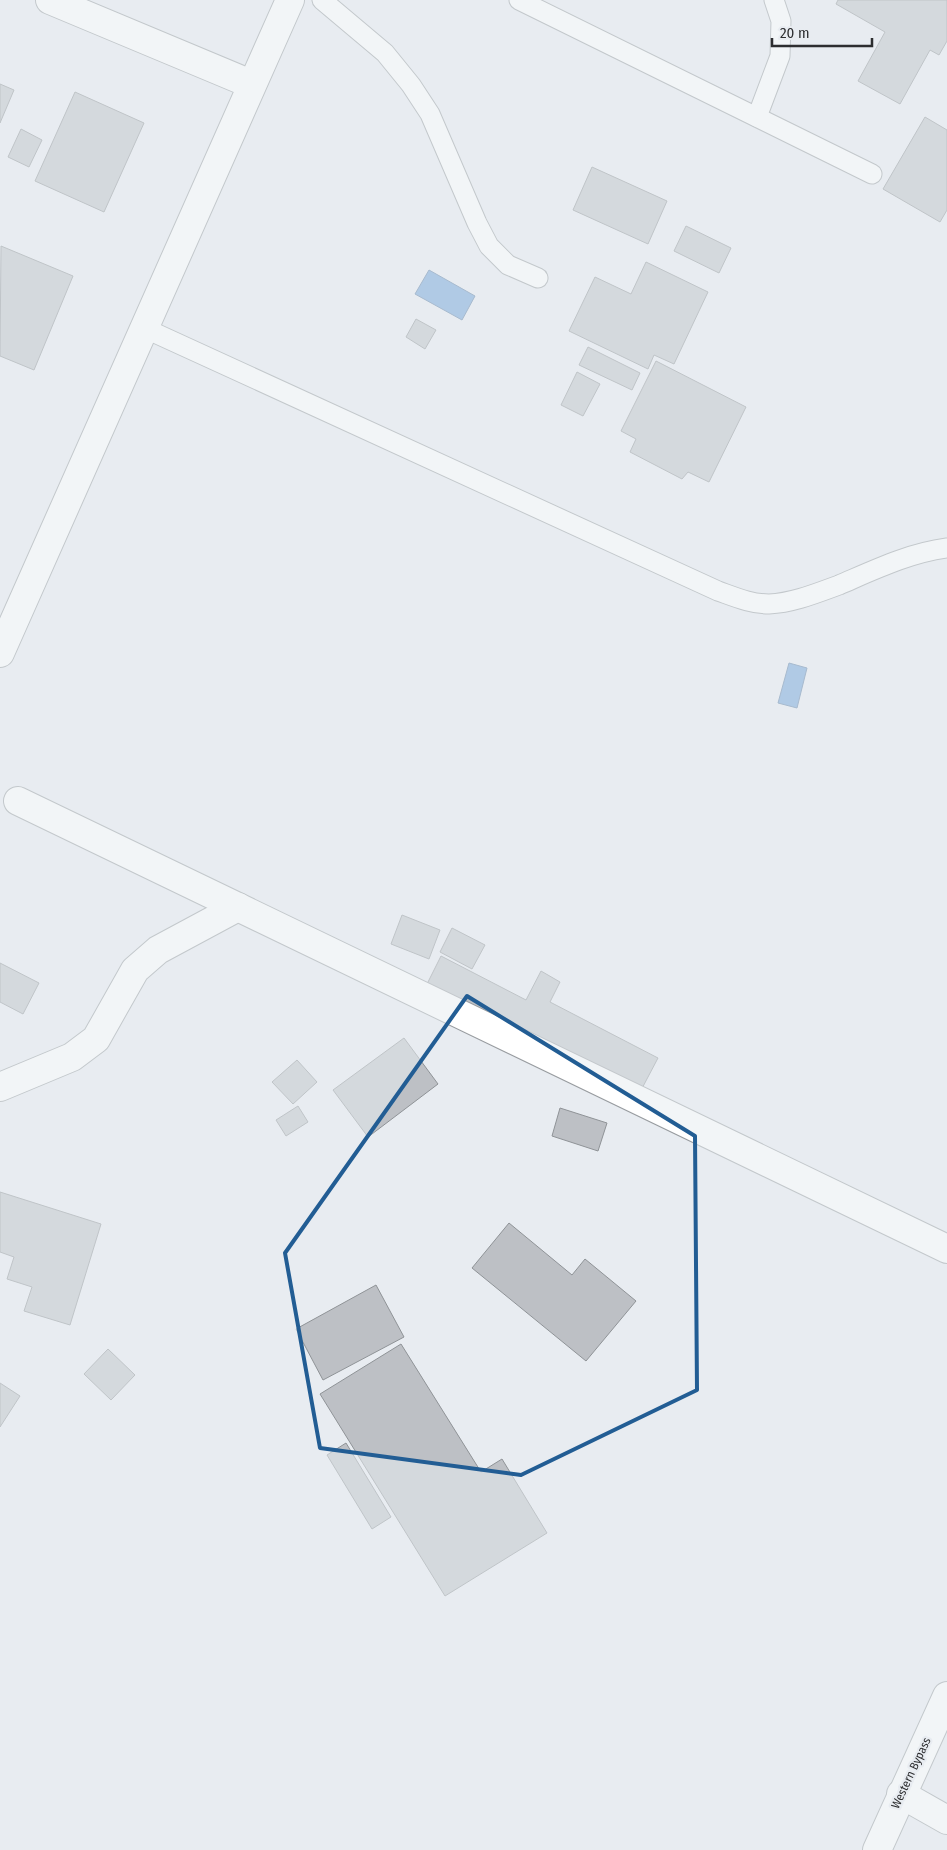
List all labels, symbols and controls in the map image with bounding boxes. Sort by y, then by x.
scale bar [772,15,872,47]
text: 20 m [780,24,810,42]
street label: Western Bypass [888,1735,934,1811]

